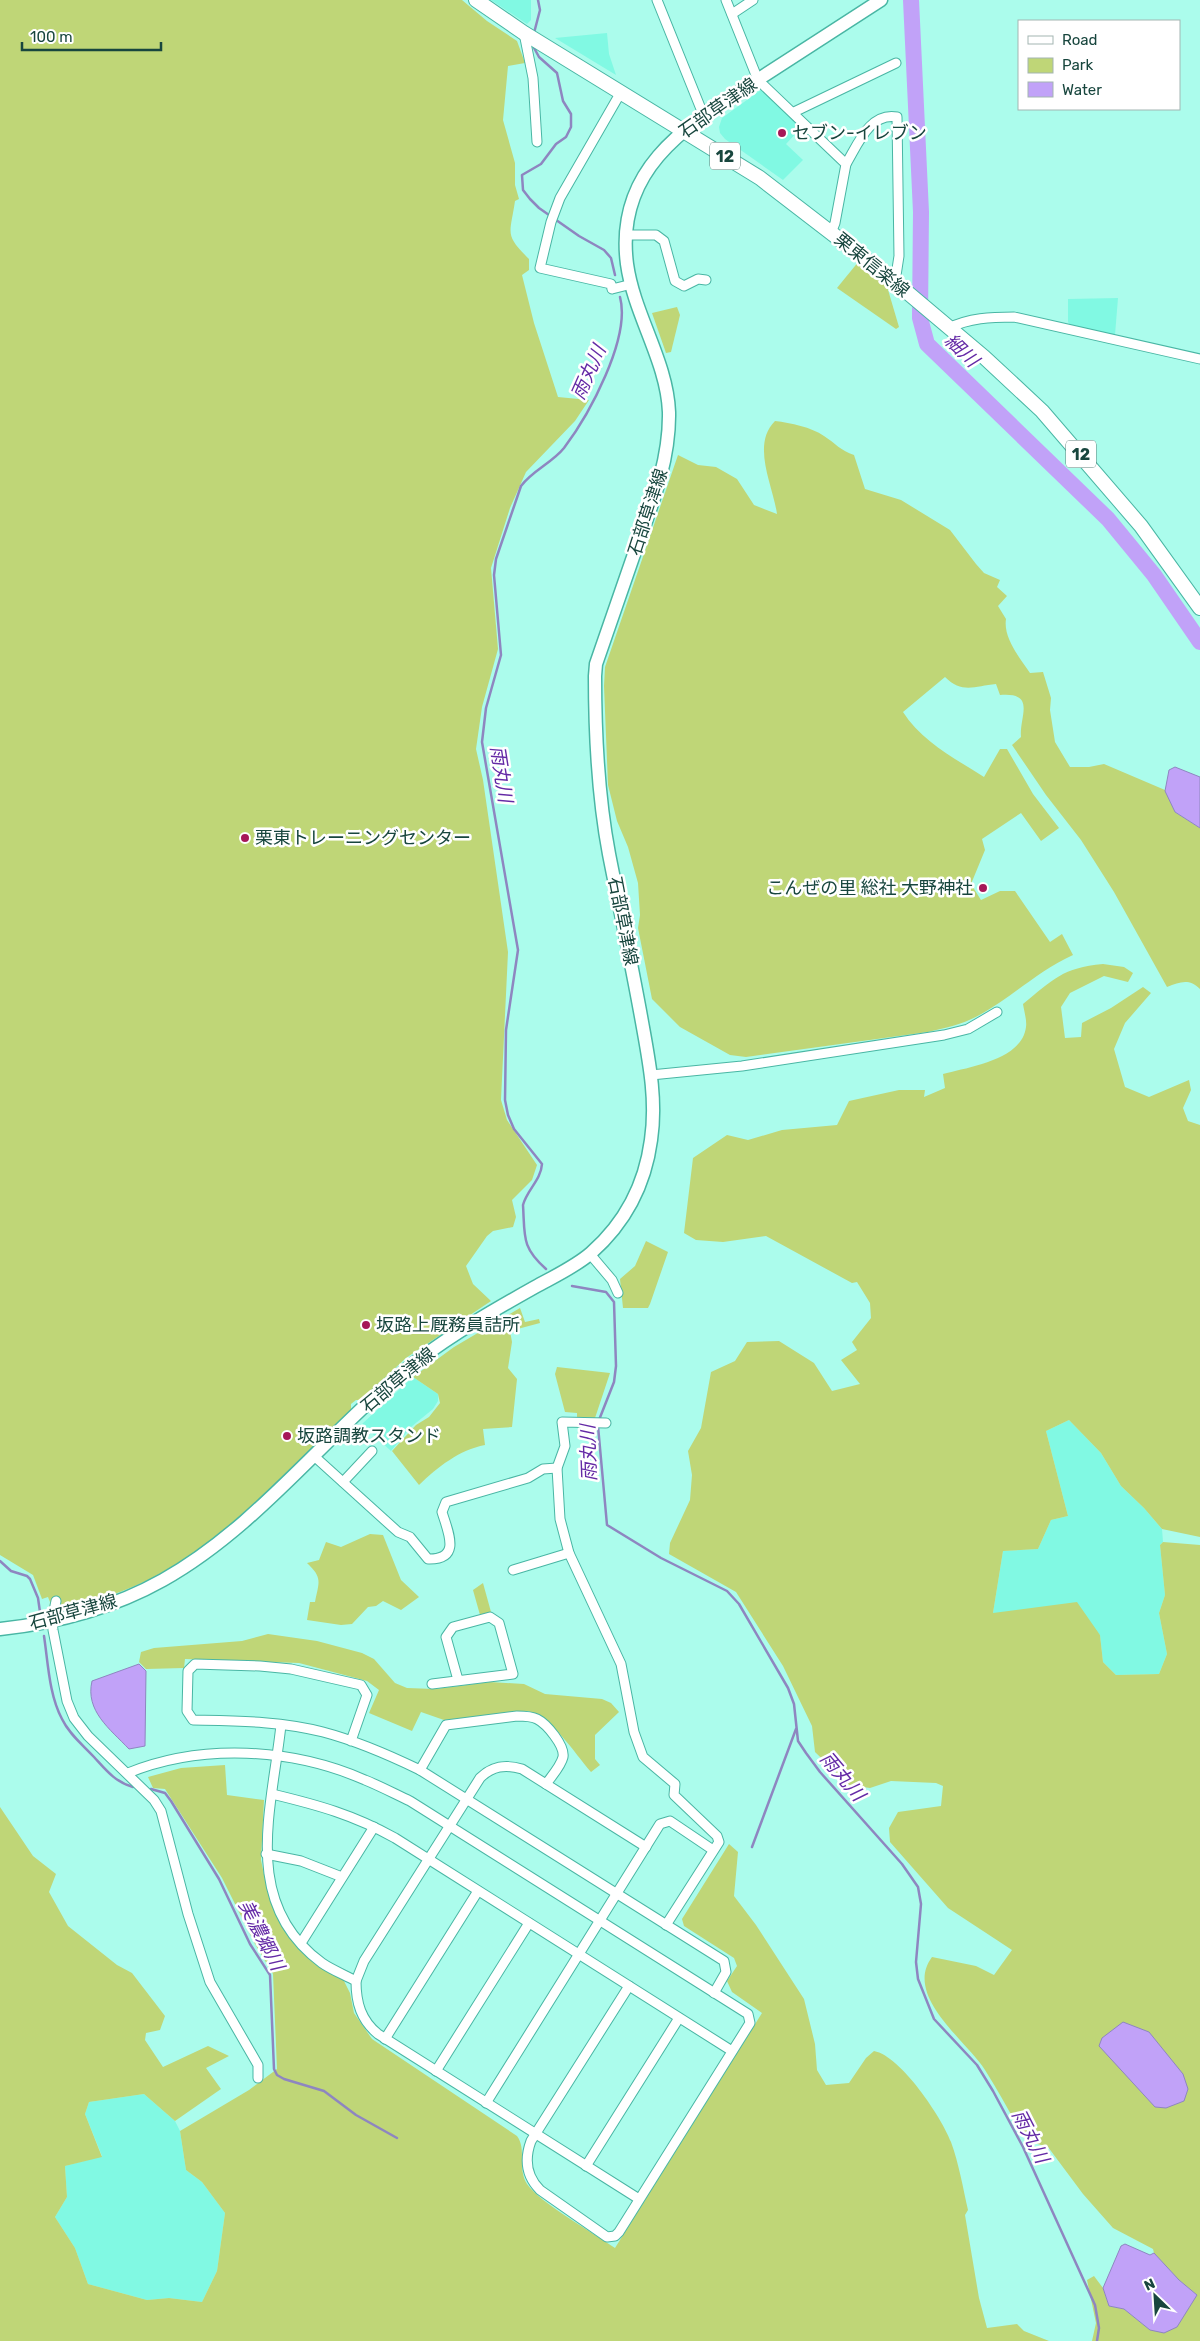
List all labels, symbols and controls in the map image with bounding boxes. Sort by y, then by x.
scale bar [22,20,161,52]
legend [1018,20,1180,110]
text: 100 m [30,28,72,46]
text: Road [1062,31,1098,49]
text: Park [1062,56,1093,74]
street label: 石部草津線 [675,73,761,143]
text: Water [1062,81,1102,99]
place label: セブン-イレブン [792,122,927,144]
marker: セブン-イレブン [776,127,788,139]
road number: 12 [710,142,740,170]
street label: 栗東信楽線 [830,228,914,302]
water label: 細川 [940,329,985,373]
water label: 雨丸川 [566,340,611,403]
road number: 12 [1066,440,1096,468]
street label: 石部草津線 [624,466,672,558]
water label: 雨丸川 [486,744,518,806]
place label: 栗東トレーニングセンター [255,827,471,849]
marker: 栗東トレーニングセンター [239,832,251,844]
street label: 石部草津線 [604,875,642,967]
place label: こんぜの里 総社 大野神社 [766,877,973,899]
marker: こんぜの里 総社 大野神社 [977,882,989,894]
place label: 坂路上厩務員詰所 [376,1314,520,1336]
marker: 坂路上厩務員詰所 [360,1319,372,1331]
street label: 石部草津線 [356,1343,440,1417]
water label: 雨丸川 [576,1422,601,1482]
place label: 坂路調教スタンド [297,1425,441,1447]
marker: 坂路調教スタンド [281,1430,293,1442]
street label: 石部草津線 [27,1590,119,1634]
water label: 雨丸川 [815,1747,871,1807]
water label: 美濃郷川 [234,1896,290,1976]
water label: 雨丸川 [1007,2106,1055,2169]
north arrow [1130,2271,1180,2321]
text: N [1142,2275,1158,2295]

